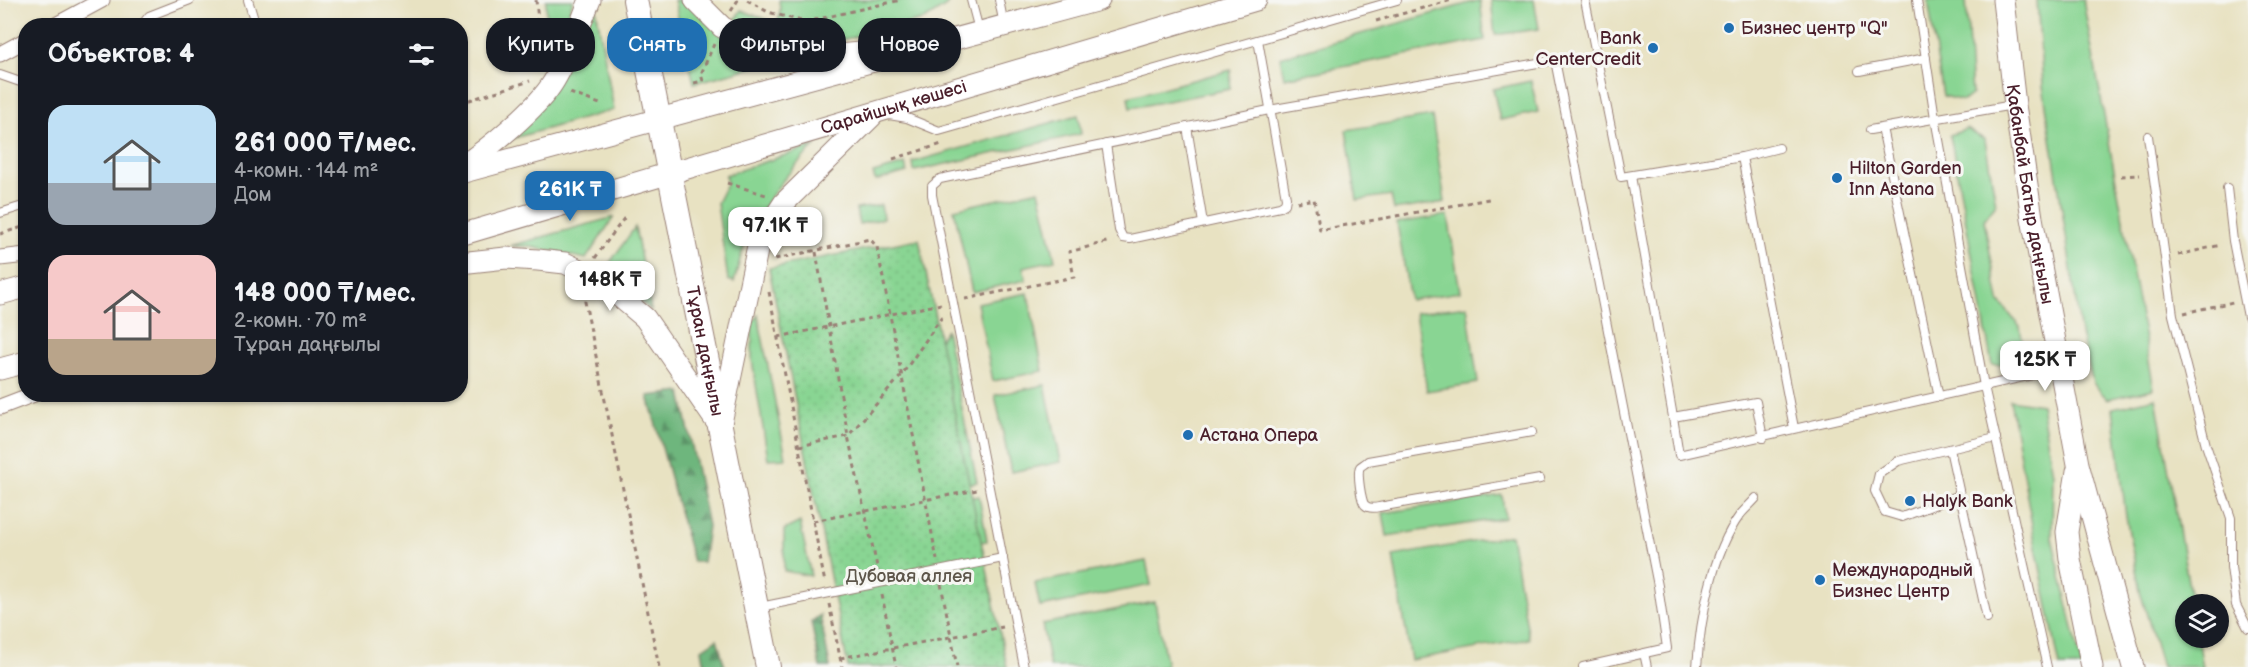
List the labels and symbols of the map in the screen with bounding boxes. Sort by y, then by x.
place label: Бизнес центр "Q" [1741,18,1888,39]
marker: Бизнес центр "Q" [1722,21,1736,35]
place label: Bank CenterCredit [1536,28,1641,70]
marker: Bank CenterCredit [1646,41,1660,55]
street label: Сарайшық көшесі [818,76,969,138]
street label: Қабанбай Батыр даңғылы [2002,83,2058,306]
place label: Hilton Garden Inn Astana [1849,158,1962,200]
pin: 261K ₸ [521,171,619,222]
marker: Hilton Garden Inn Astana [1830,171,1844,185]
pin: 97.1K ₸ [720,207,830,258]
pin: 148K ₸ [561,261,659,312]
street label: Тұран даңғылы [682,284,728,418]
pin: 125K ₸ [1996,341,2094,392]
place label: Астана Опера [1199,425,1319,446]
marker: Астана Опера [1181,428,1195,442]
place label: Halyk Bank [1922,491,2013,512]
marker: Halyk Bank [1903,494,1917,508]
place label: Международный Бизнес Центр [1832,560,1973,602]
park label: Дубовая аллея [846,566,972,587]
marker: Международный Бизнес Центр [1813,573,1827,587]

